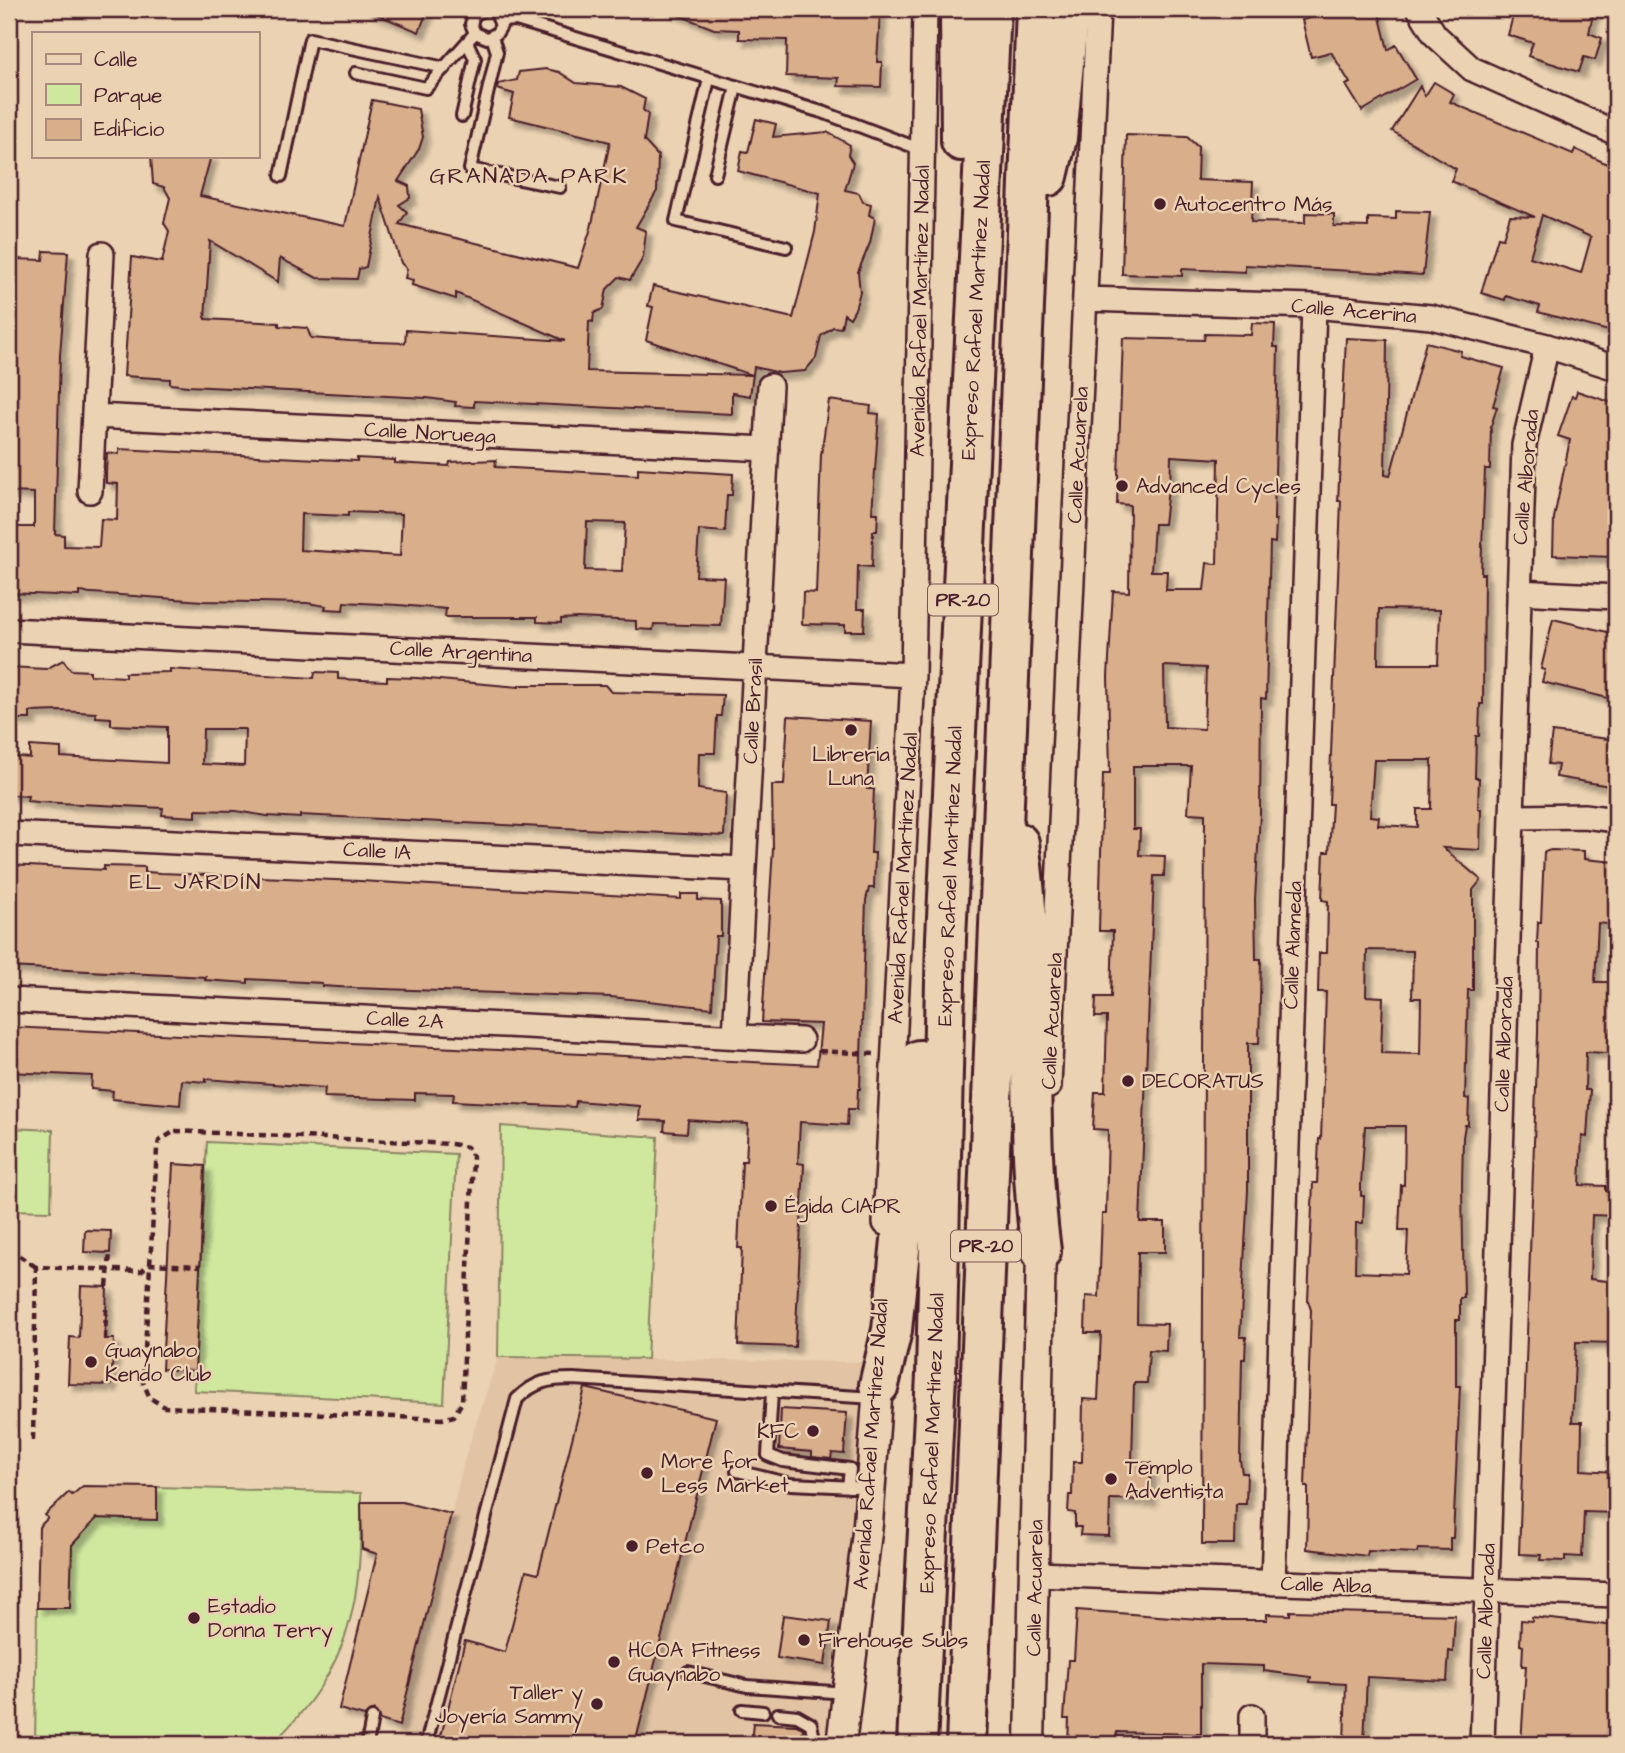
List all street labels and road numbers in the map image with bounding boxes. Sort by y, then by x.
street label: Expreso Rafael Martínez Nadal [954,159,999,461]
street label: Avenida Rafael Martínez Nadal [903,165,937,457]
street label: Calle Acerina [1290,291,1418,331]
street label: Calle Acuarela [1060,386,1096,524]
street label: Calle Alborada [1506,408,1546,546]
street label: Calle Noruega [363,415,497,453]
road number: PR-20 [928,584,998,615]
street label: Calle Argentina [389,634,533,672]
street label: Calle Brasil [736,657,770,765]
street label: Expreso Rafael Martínez Nadal [930,725,971,1027]
street label: Avenida Rafael Martínez Nadal [881,732,925,1024]
street label: Calle 1A [342,835,412,867]
street label: Calle Alameda [1276,880,1310,1010]
street label: Calle Acuarela [1034,952,1070,1090]
street label: Calle Alborada [1487,975,1521,1112]
street label: Calle 2A [366,1003,445,1037]
road number: PR-20 [951,1230,1021,1262]
street label: Expreso Rafael Martínez Nadal [912,1292,953,1594]
street label: Avenida Rafael Martínez Nadal [846,1297,896,1591]
street label: Calle Acuarela [1019,1519,1051,1657]
street label: Calle Alborada [1469,1542,1503,1679]
street label: Calle Alba [1280,1569,1372,1601]

